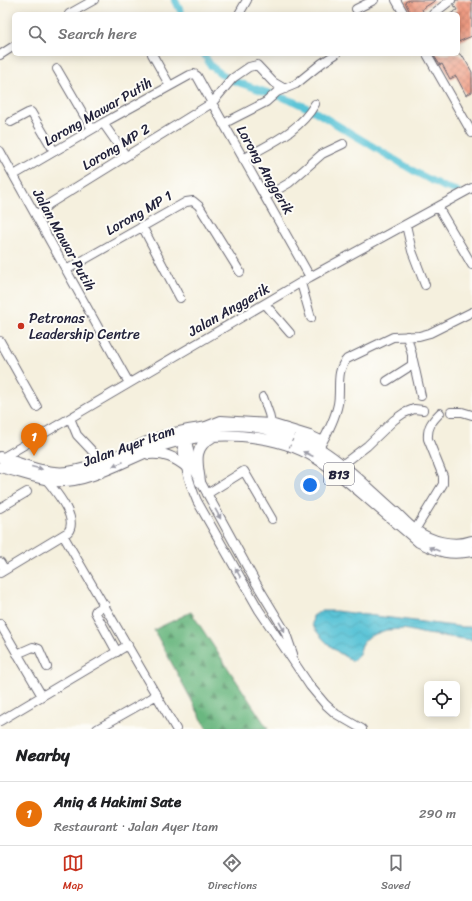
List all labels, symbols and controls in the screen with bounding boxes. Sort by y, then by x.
search box [12,12,460,56]
text: Search here [58,21,137,47]
icon: search [26,23,48,45]
street label: Lorong Mawar Putih [39,71,157,153]
street label: Lorong MP 2 [77,117,155,177]
street label: Lorong Anggerik [229,121,301,220]
street label: Jalan Mawar Putih [25,183,103,296]
street label: Lorong MP 1 [101,184,177,242]
street label: Jalan Anggerik [182,276,275,344]
place label: Petronas Leadership Centre [29,306,140,347]
marker: Petronas Leadership Centre [16,321,26,331]
street label: Jalan Ayer Itam [78,418,179,475]
pin: 1 [21,423,47,456]
one-way arrow [303,451,314,457]
one-way arrow [113,461,124,467]
road number: B13 [324,463,354,485]
one-way arrow [31,466,44,472]
your location [300,475,320,495]
one-way arrow [215,508,221,520]
one-way arrow [428,546,440,552]
one-way arrow [234,567,241,579]
one-way arrow [279,621,285,633]
map controls [424,681,460,717]
button: locate [424,681,460,717]
text: Nearby [16,740,70,770]
text: Aniq & Hakimi Sate [54,789,181,815]
text: 1 [26,802,32,825]
text: 290 m [419,802,456,825]
text: Restaurant · Jalan Ayer Itam [54,815,218,838]
tab: Map [62,852,84,895]
tab: Directions [208,852,257,895]
tab: Saved [381,852,410,895]

